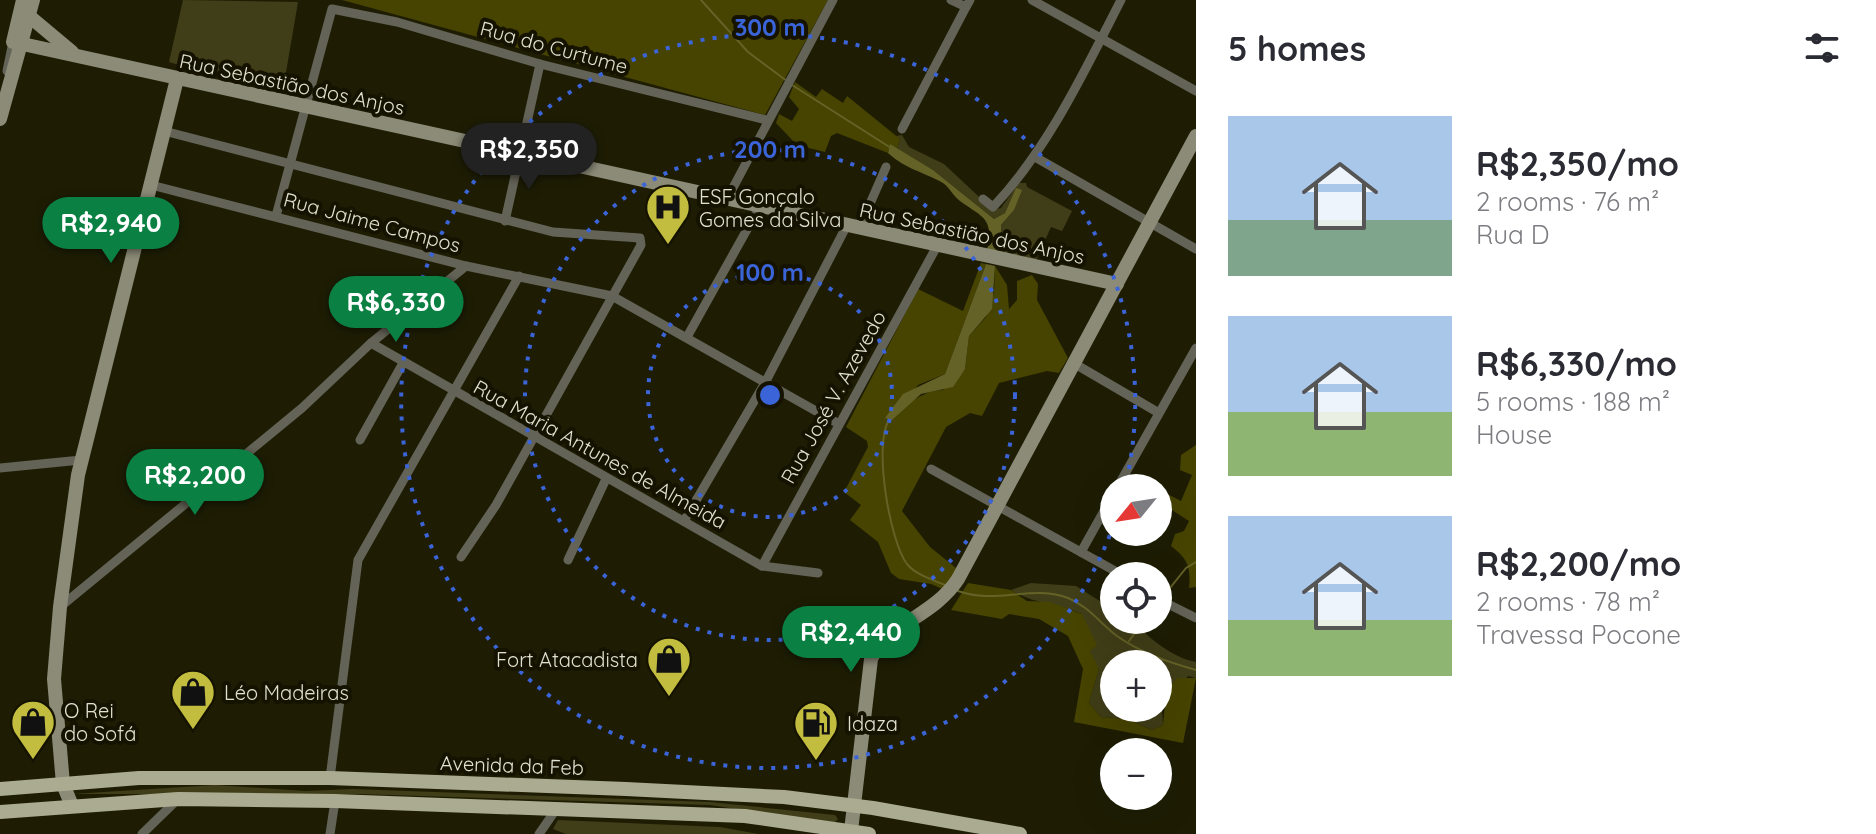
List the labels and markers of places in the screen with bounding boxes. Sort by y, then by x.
pin: R$2,350 [455,123,603,191]
hospital icon: ESF Gonçalo Gomes da Silva [644,183,692,246]
place label: ESF Gonçalo Gomes da Silva [699,184,841,232]
pin: R$2,940 [37,197,185,265]
pin: R$6,330 [322,276,470,344]
centre of rings [756,381,784,409]
pin: R$2,200 [121,449,269,517]
pin: R$2,440 [777,606,925,674]
shop icon: Fort Atacadista [645,635,693,698]
place label: Fort Atacadista [496,647,638,672]
shop icon: Léo Madeiras [169,668,217,731]
place label: Léo Madeiras [224,680,349,705]
shop icon: O Rei do Sofá [9,698,57,761]
place label: O Rei do Sofá [64,698,136,746]
fuel station icon: Idaza [792,699,840,762]
place label: Idaza [847,711,898,736]

